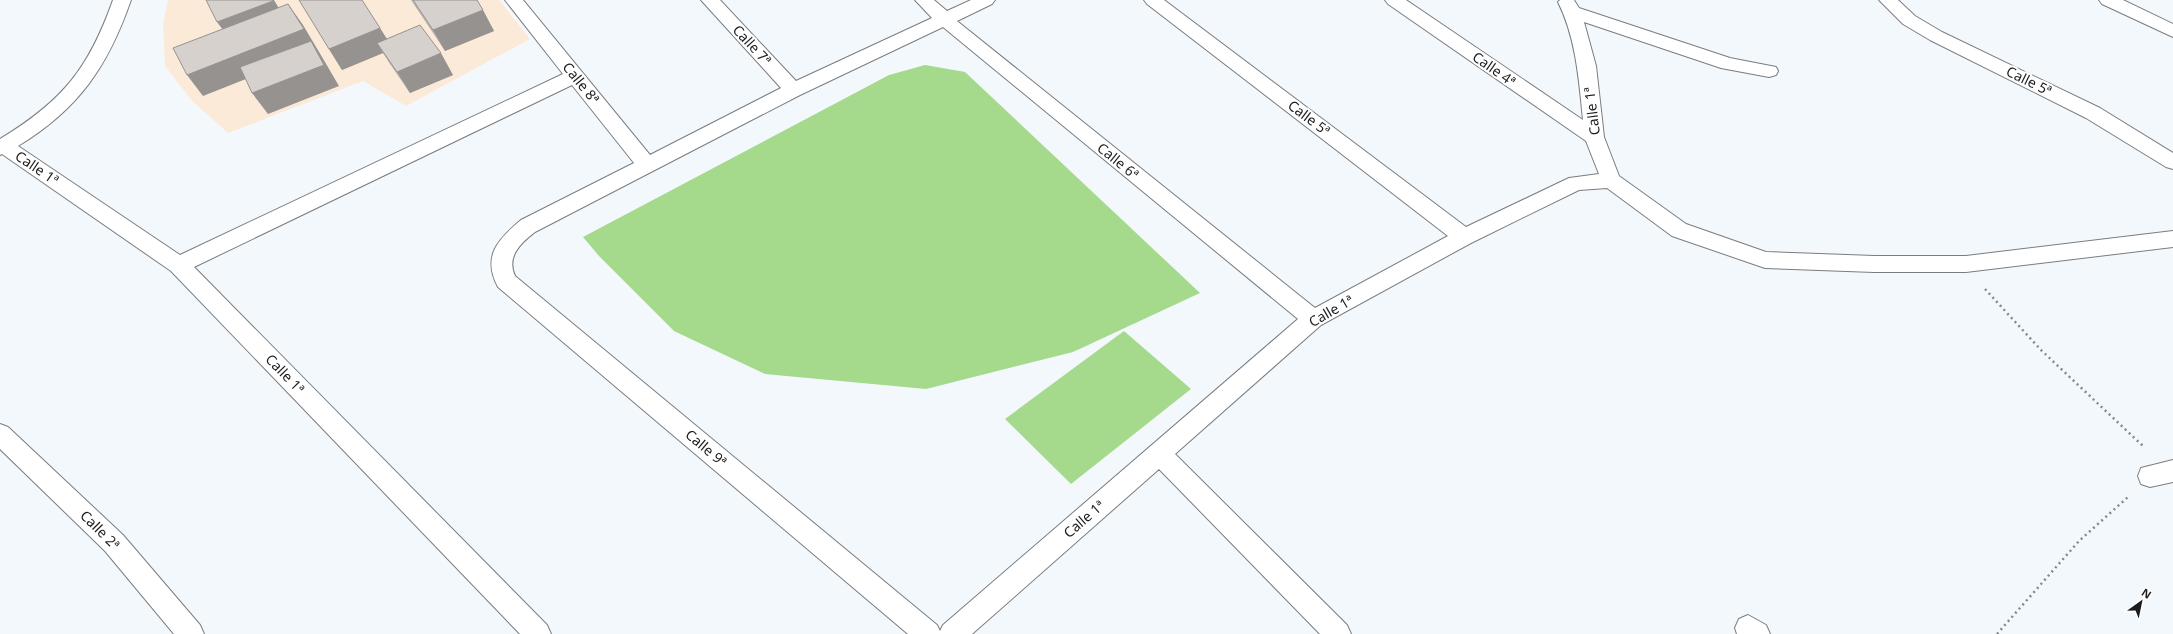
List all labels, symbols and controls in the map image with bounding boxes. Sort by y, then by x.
street label: Calle 7ª [729,20,776,69]
street label: Calle 4ª [1469,47,1520,90]
street label: Calle 8ª [559,58,604,107]
street label: Calle 5ª [2003,61,2055,100]
street label: Calle 1ª [1579,86,1604,136]
street label: Calle 5ª [1284,95,1334,140]
street label: Calle 6ª [1094,138,1143,183]
street label: Calle 1ª [12,146,63,189]
street label: Calle 1ª [1305,290,1356,331]
street label: Calle 1ª [262,350,309,398]
street label: Calle 9ª [682,425,731,470]
street label: Calle 1ª [1059,496,1108,542]
street label: Calle 2ª [76,506,124,554]
north arrow [2121,582,2161,622]
text: N [2139,584,2155,602]

